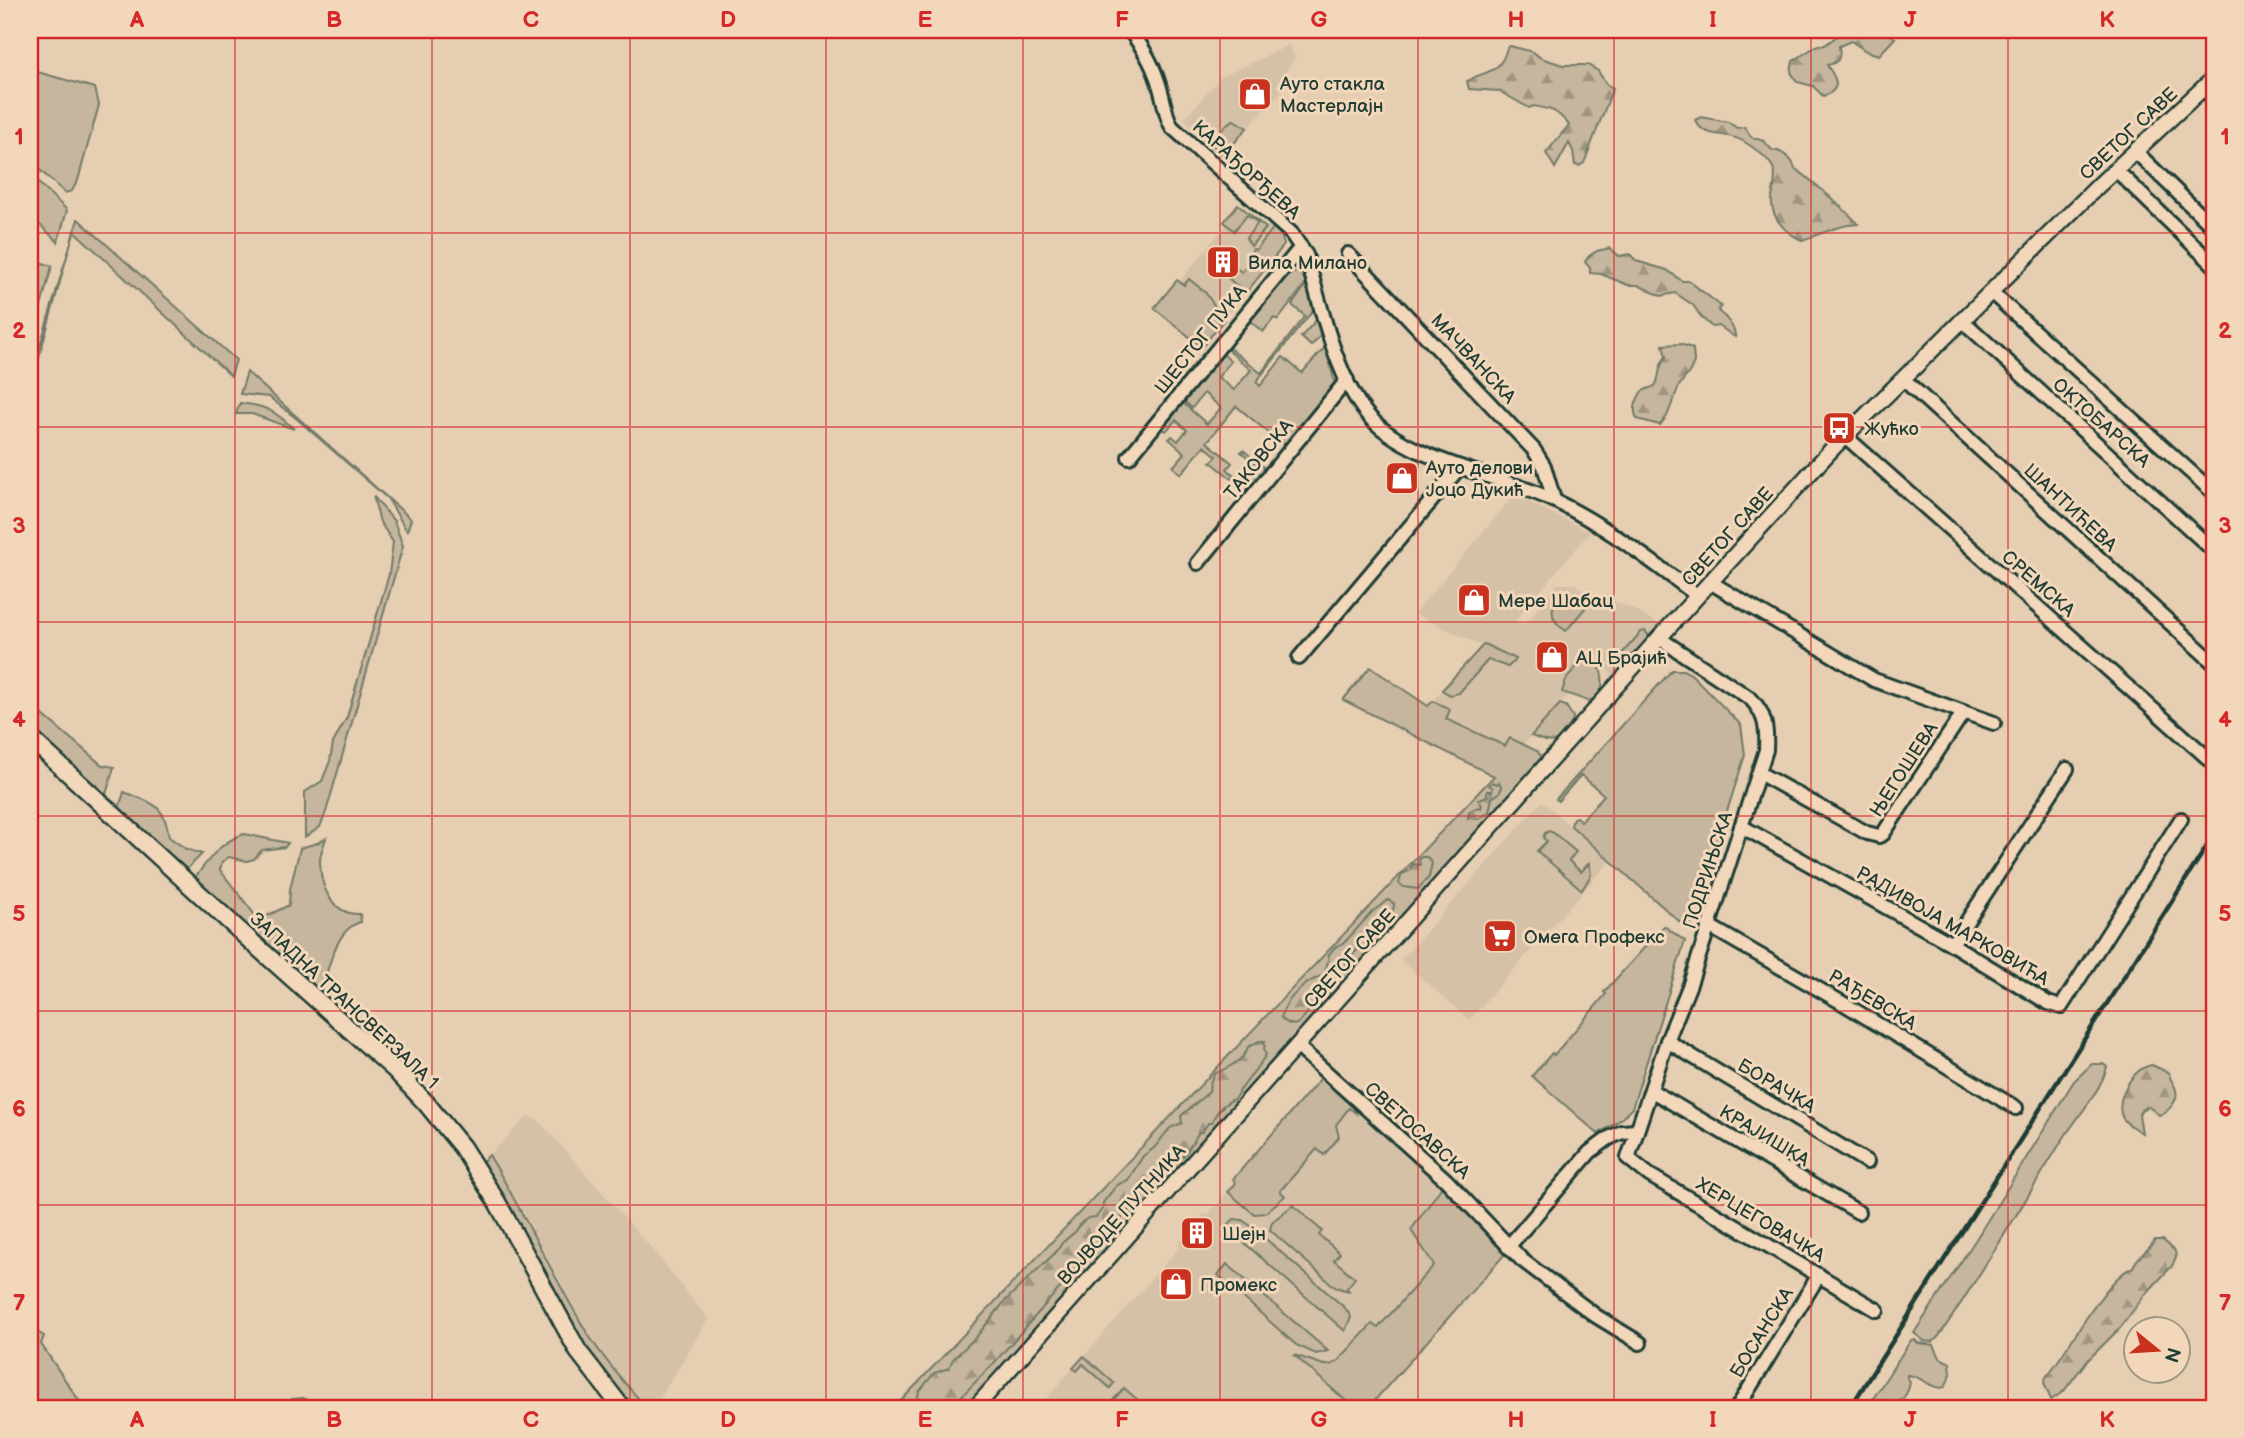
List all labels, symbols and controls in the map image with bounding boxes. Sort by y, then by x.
text: A [129,6,145,34]
text: B [326,6,342,34]
text: C [523,6,539,34]
text: D [720,6,736,34]
text: E [918,6,933,34]
text: F [1115,6,1129,34]
text: G [1311,6,1328,34]
text: H [1507,6,1525,34]
text: I [1709,6,1717,34]
text: J [1904,6,1917,34]
text: K [2099,6,2115,34]
place label: Ауто стакла Мастерлајн [1279,73,1385,118]
shop icon: Ауто стакла Мастерлајн [1236,75,1274,113]
street label: СВЕТОГ САВЕ [2075,83,2183,185]
street label: КАРАЂОРЂЕВА [1187,116,1305,225]
text: 1 [14,123,24,151]
text: 1 [2220,123,2230,151]
building icon: Вила Милано [1204,243,1242,281]
place label: Вила Милано [1248,252,1367,275]
street label: ШЕСТОГ ПУКА [1150,280,1252,399]
street label: МАЧВАНСКА [1426,309,1521,409]
text: 2 [12,317,26,345]
text: 2 [2218,317,2232,345]
street label: ОКТОБАРСКА [2048,373,2155,473]
bus stop icon: Жућко [1820,409,1858,447]
street label: ТАКОВСКА [1220,415,1299,505]
place label: Жућко [1864,418,1919,441]
place label: Ауто делови Јоцо Дукић [1425,457,1533,502]
shop icon: Ауто делови Јоцо Дукић [1383,459,1421,497]
street label: ШАНТИЋЕВА [2019,459,2122,557]
street label: СВЕТОГ САВЕ [1678,483,1779,591]
text: 3 [12,512,26,540]
text: 3 [2218,512,2232,540]
street label: СРЕМСКА [1997,546,2080,623]
shop icon: Мере Шабац [1455,581,1493,619]
place label: Мере Шабац [1498,590,1613,613]
shop icon: АЦ Брајић [1533,638,1571,676]
place label: АЦ Брајић [1575,647,1667,670]
text: 4 [12,706,26,734]
text: 4 [2218,706,2232,734]
street label: ЊЕГОШЕВА [1865,718,1944,821]
street label: ПОДРИЊСКА [1679,809,1738,932]
street label: РАДИВОЈА МАРКОВИЋА [1852,862,2053,991]
text: 5 [12,900,26,928]
text: 5 [2218,900,2232,928]
street label: СВЕТОГ САВЕ [1300,905,1401,1013]
street label: ЗАПАДНА ТРАНСВЕРЗАЛА 1 [245,908,443,1094]
supermarket icon: Омега Профекс [1481,917,1519,955]
place label: Омега Профекс [1524,926,1665,949]
street label: РАЂЕВСКА [1824,965,1921,1036]
street label: БОРАЧКА [1733,1054,1820,1119]
street label: СВЕТОСАВСКА [1359,1078,1475,1185]
text: 6 [12,1095,26,1123]
text: 6 [2218,1095,2232,1123]
street label: КРАЈИШКА [1715,1100,1814,1172]
street label: ВОЈВОДЕ ПУТНИКА [1053,1140,1191,1290]
street label: ХЕРЦЕГОВАЧКА [1692,1173,1829,1268]
building icon: Шејн [1178,1214,1216,1252]
place label: Шејн [1222,1223,1266,1246]
shop icon: Промекс [1157,1265,1195,1303]
place label: Промекс [1200,1274,1278,1297]
street label: БОСАНСКА [1726,1283,1799,1382]
text: 7 [13,1289,26,1317]
text: 7 [2219,1289,2232,1317]
north arrow [2122,1316,2192,1386]
text: N [2159,1344,2185,1365]
text: A [129,1406,145,1434]
text: B [326,1406,342,1434]
text: C [523,1406,539,1434]
text: D [720,1406,736,1434]
text: E [918,1406,933,1434]
text: F [1115,1406,1129,1434]
text: G [1311,1406,1328,1434]
text: H [1507,1406,1525,1434]
text: I [1709,1406,1717,1434]
text: J [1904,1406,1917,1434]
text: K [2099,1406,2115,1434]

